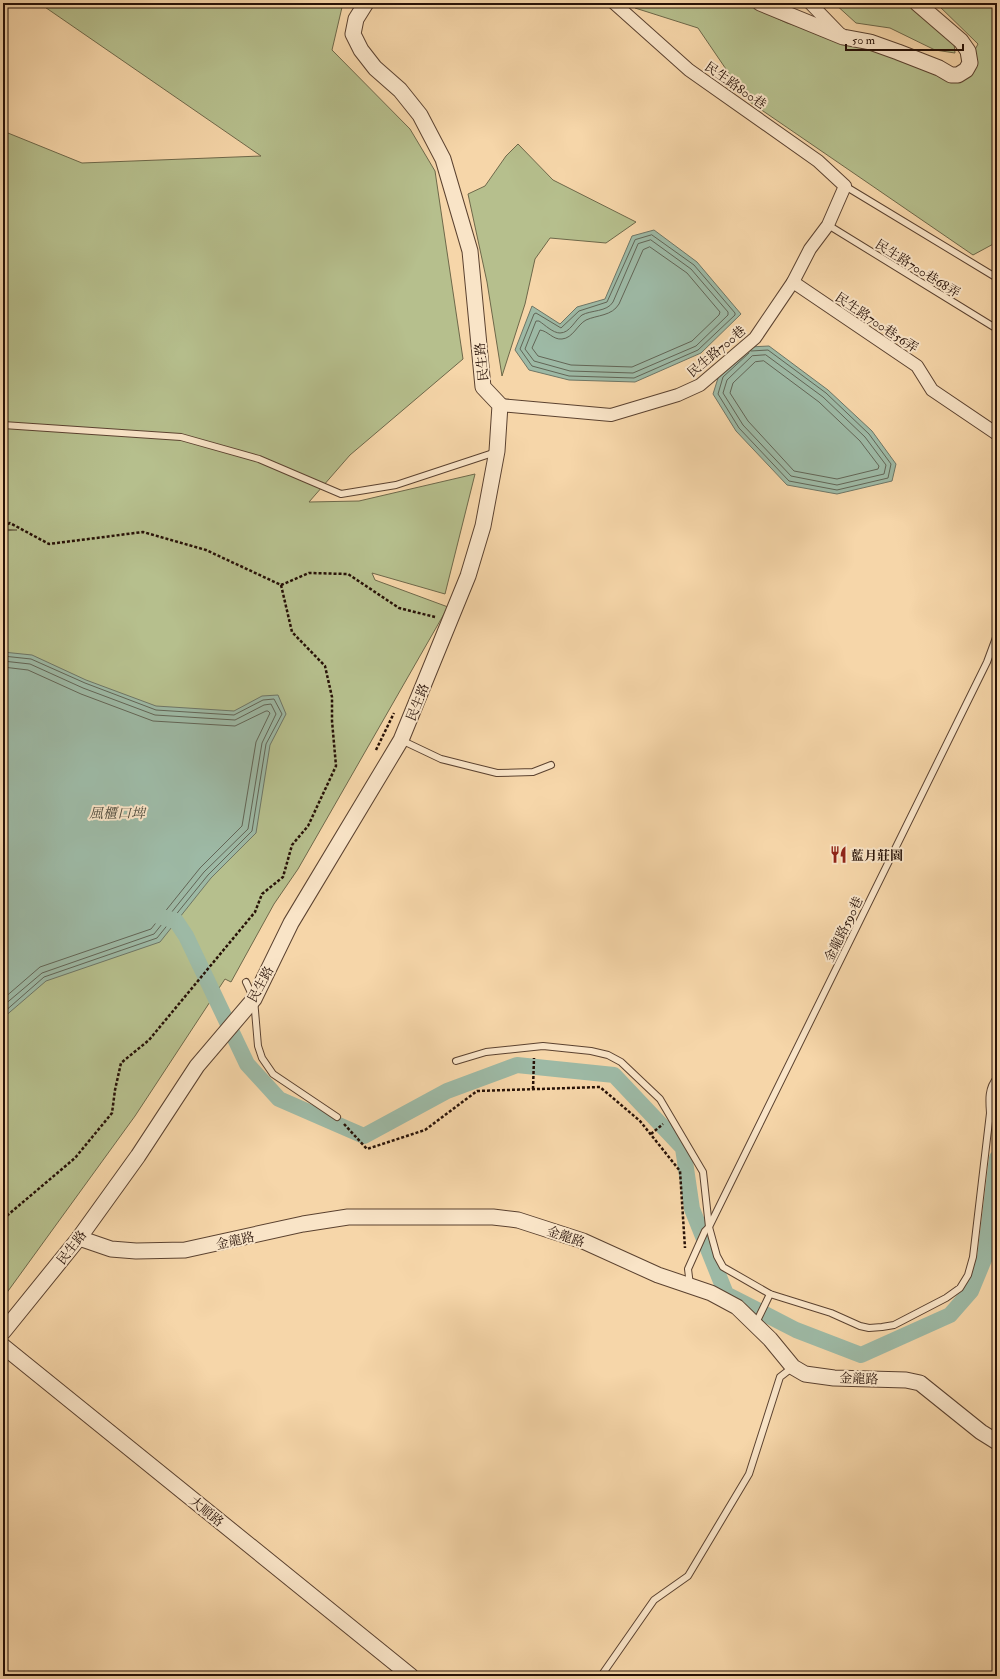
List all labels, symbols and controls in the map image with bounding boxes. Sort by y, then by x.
scale bar [846,26,963,52]
text: 50 m [852,33,876,48]
street label: 民生路800巷 [702,59,769,113]
street label: 民生路700巷68弄 [872,236,963,301]
street label: 民生路700巷56弄 [832,289,921,356]
street label: 民生路700巷 [684,323,749,381]
street label: 民生路 [472,342,492,382]
street label: 民生路 [403,681,433,723]
water label: 風櫃口埤 [89,805,147,822]
restaurant icon: 藍月莊園 [828,845,848,865]
place label: 藍月莊園 [851,848,903,864]
street label: 金龍路590巷 [821,894,867,965]
street label: 民生路 [244,964,277,1005]
street label: 金龍路 [545,1223,587,1251]
street label: 民生路 [53,1227,90,1268]
street label: 金龍路 [214,1229,256,1253]
street label: 金龍路 [839,1370,879,1388]
street label: 大順路 [186,1493,227,1530]

